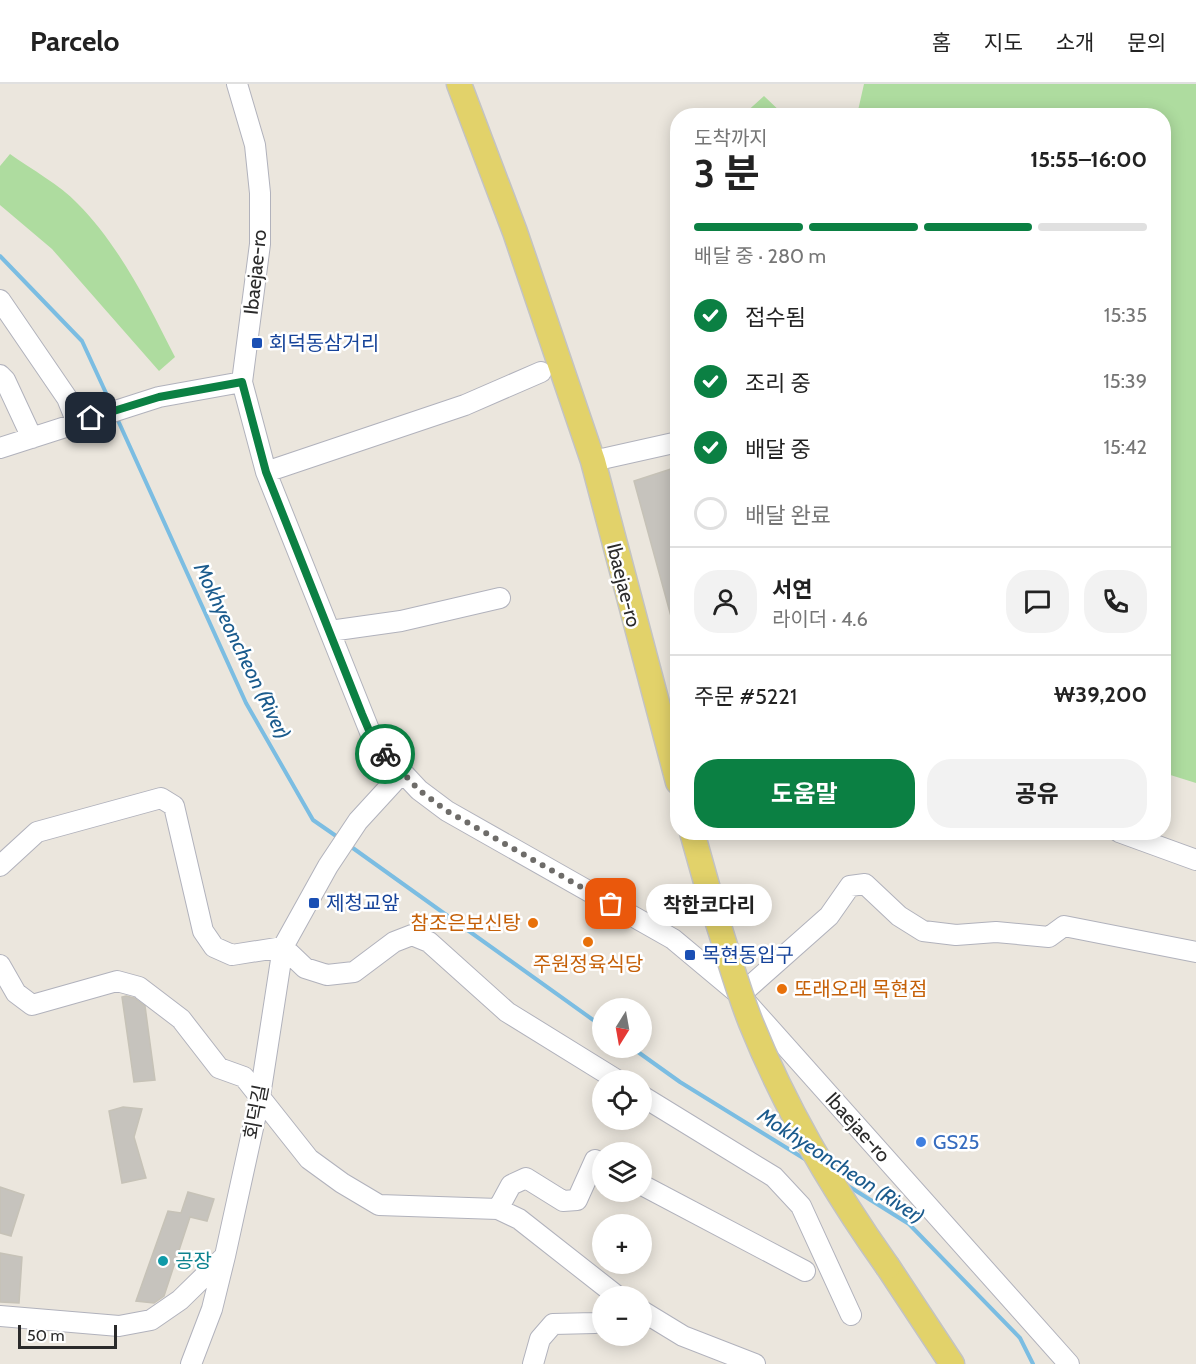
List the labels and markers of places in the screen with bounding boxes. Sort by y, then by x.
place label: 회덕동삼거리 [269,331,379,355]
marker: 회덕동삼거리 [250,336,264,350]
pin [65,392,116,443]
pin [585,878,636,929]
callout: 착한코다리 [647,883,773,925]
place label: 제청교앞 [326,891,400,915]
marker: 제청교앞 [307,896,321,910]
place label: 참조은보신탕 [411,911,521,935]
marker: 참조은보신탕 [526,916,540,930]
marker: 주원정육식당 [581,935,595,949]
place label: 목현동입구 [702,943,794,967]
marker: 목현동입구 [683,948,697,962]
place label: 주원정육식당 [533,952,643,976]
place label: 또래오래 목현점 [794,977,927,1001]
marker: 또래오래 목현점 [775,982,789,996]
place label: GS25 [933,1130,979,1154]
marker: GS25 [914,1135,928,1149]
place label: 공장 [175,1249,212,1273]
marker: 공장 [156,1254,170,1268]

